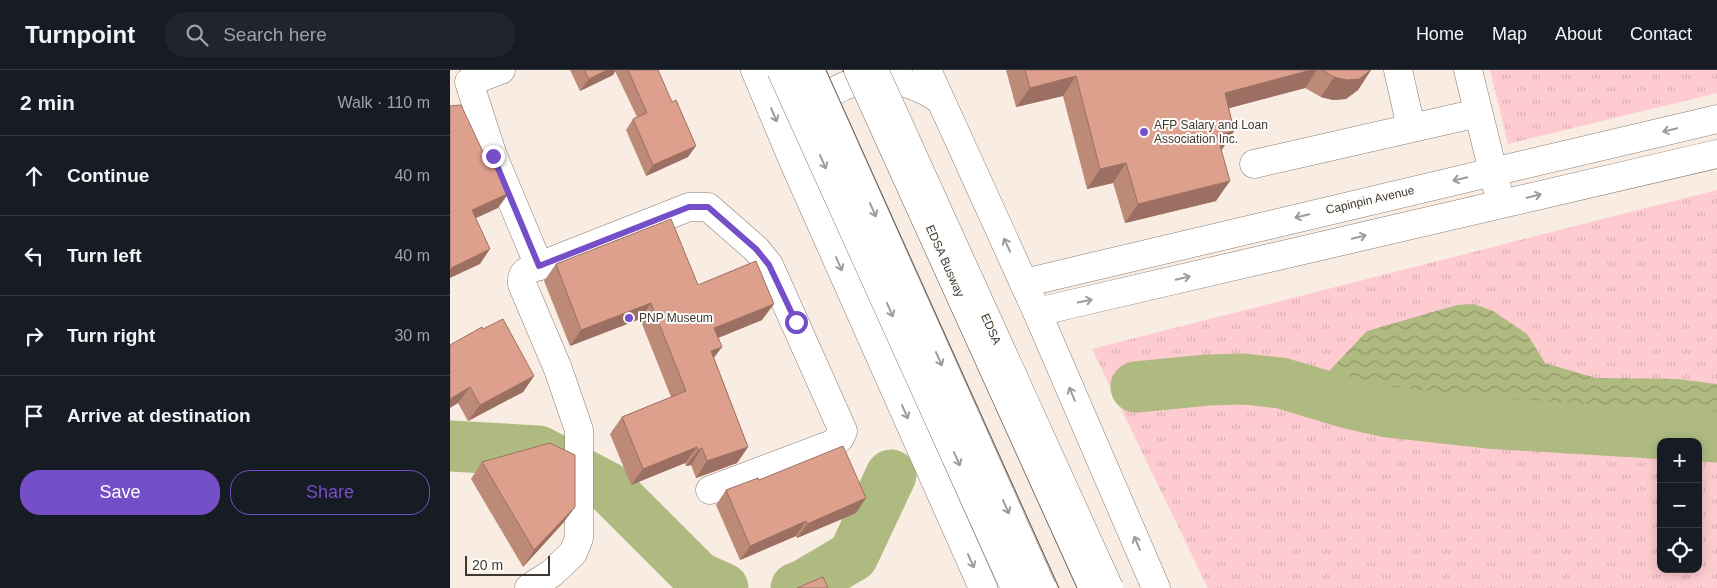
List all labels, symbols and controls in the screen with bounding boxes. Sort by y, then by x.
search box [165,12,515,57]
text: Turnpoint [25,21,135,48]
icon: search [183,21,211,49]
text: Search here [223,24,327,45]
text: Home [1416,24,1464,44]
text: Map [1492,24,1527,44]
text: About [1555,24,1602,44]
text: Contact [1630,24,1692,44]
text: 2 min [20,91,75,114]
text: Walk · 110 m [338,94,430,111]
one-way arrow [769,107,779,122]
place label: AFP Salary and Loan Association Inc. [1154,118,1268,146]
marker: AFP Salary and Loan Association Inc. [1138,126,1150,138]
one-way arrow [1662,126,1678,135]
route end [482,145,505,168]
one-way arrow [819,154,828,169]
icon: ahead [20,162,48,190]
text: Continue [67,165,149,186]
text: 40 m [394,167,430,184]
one-way arrow [1453,175,1469,184]
street label: Capinpin Avenue [1324,183,1416,217]
one-way arrow [1526,191,1542,200]
one-way arrow [868,202,878,217]
one-way arrow [1295,212,1311,221]
street label: EDSA Busway [923,223,967,299]
one-way arrow [1350,232,1366,241]
one-way arrow [1001,238,1011,253]
icon: left [20,242,48,270]
text: Turn left [67,245,142,266]
text: 40 m [394,247,430,264]
one-way arrow [834,256,844,271]
one-way arrow [1175,273,1191,282]
one-way arrow [1076,296,1092,305]
one-way arrow [885,302,895,317]
place label: PNP Museum [639,311,713,325]
route start [785,311,808,334]
street label: EDSA [978,311,1004,347]
marker: PNP Museum [623,312,635,324]
icon: right [20,322,48,350]
text: Turn right [67,325,155,346]
text: 30 m [394,327,430,344]
one-way arrow [935,351,945,366]
one-way arrow [1067,387,1077,402]
icon: arrive [20,402,48,430]
one-way arrow [900,404,910,419]
text: Arrive at destination [67,405,251,426]
map controls [1657,438,1702,573]
button: + [1657,438,1702,483]
one-way arrow [952,451,962,466]
button: Save [20,470,220,515]
button: Share [230,470,430,515]
button: − [1657,483,1702,528]
one-way arrow [1001,499,1011,514]
button: locate [1657,528,1702,573]
one-way arrow [1131,536,1141,551]
scale bar [465,553,550,576]
one-way arrow [966,553,976,568]
text: 20 m [472,557,503,573]

